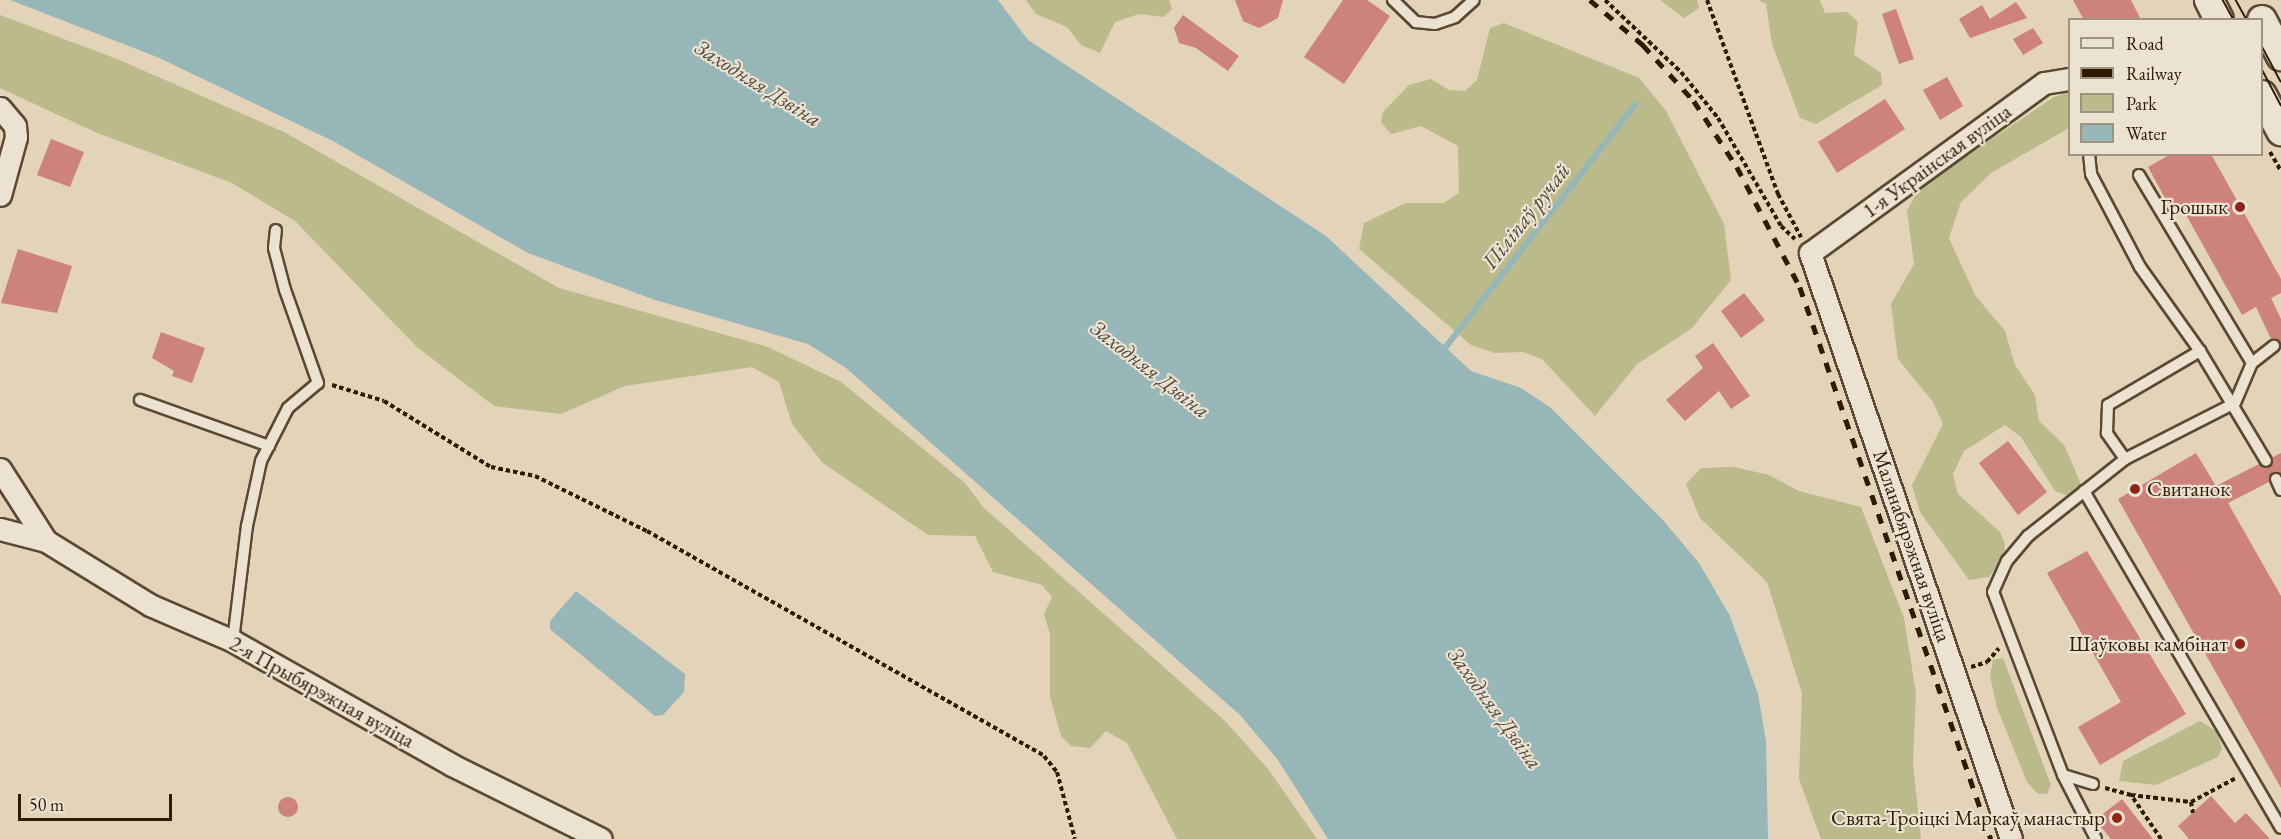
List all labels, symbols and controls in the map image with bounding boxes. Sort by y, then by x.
legend [2068,18,2263,156]
text: Road [2126,32,2164,55]
water label: Заходняя Дзвіна [690,34,826,132]
text: Railway [2126,62,2182,85]
text: Park [2126,92,2157,115]
street label: 1-я Украінская вуліца [1858,99,2016,223]
text: Water [2126,122,2167,145]
water label: Піліпаў ручай [1477,158,1575,274]
place label: Грошык [2161,194,2228,220]
marker: Грошык [2233,200,2247,214]
water label: Заходняя Дзвіна [1085,314,1215,424]
street label: Маланабярэжная вуліца [1867,447,1957,645]
place label: Свитанок [2147,476,2230,502]
marker: Свитанок [2128,482,2142,496]
street label: 2-я Прыбярэжная вуліца [225,631,419,753]
place label: Шаўковы камбінат [2069,631,2228,657]
marker: Шаўковы камбінат [2233,637,2247,651]
water label: Заходняя Дзвіна [1442,642,1548,774]
scale bar [21,782,176,820]
text: 50 m [29,793,64,816]
place label: Свята-Троіцкі Маркаў манастыр [1831,805,2105,831]
marker: Свята-Троіцкі Маркаў манастыр [2110,811,2124,825]

